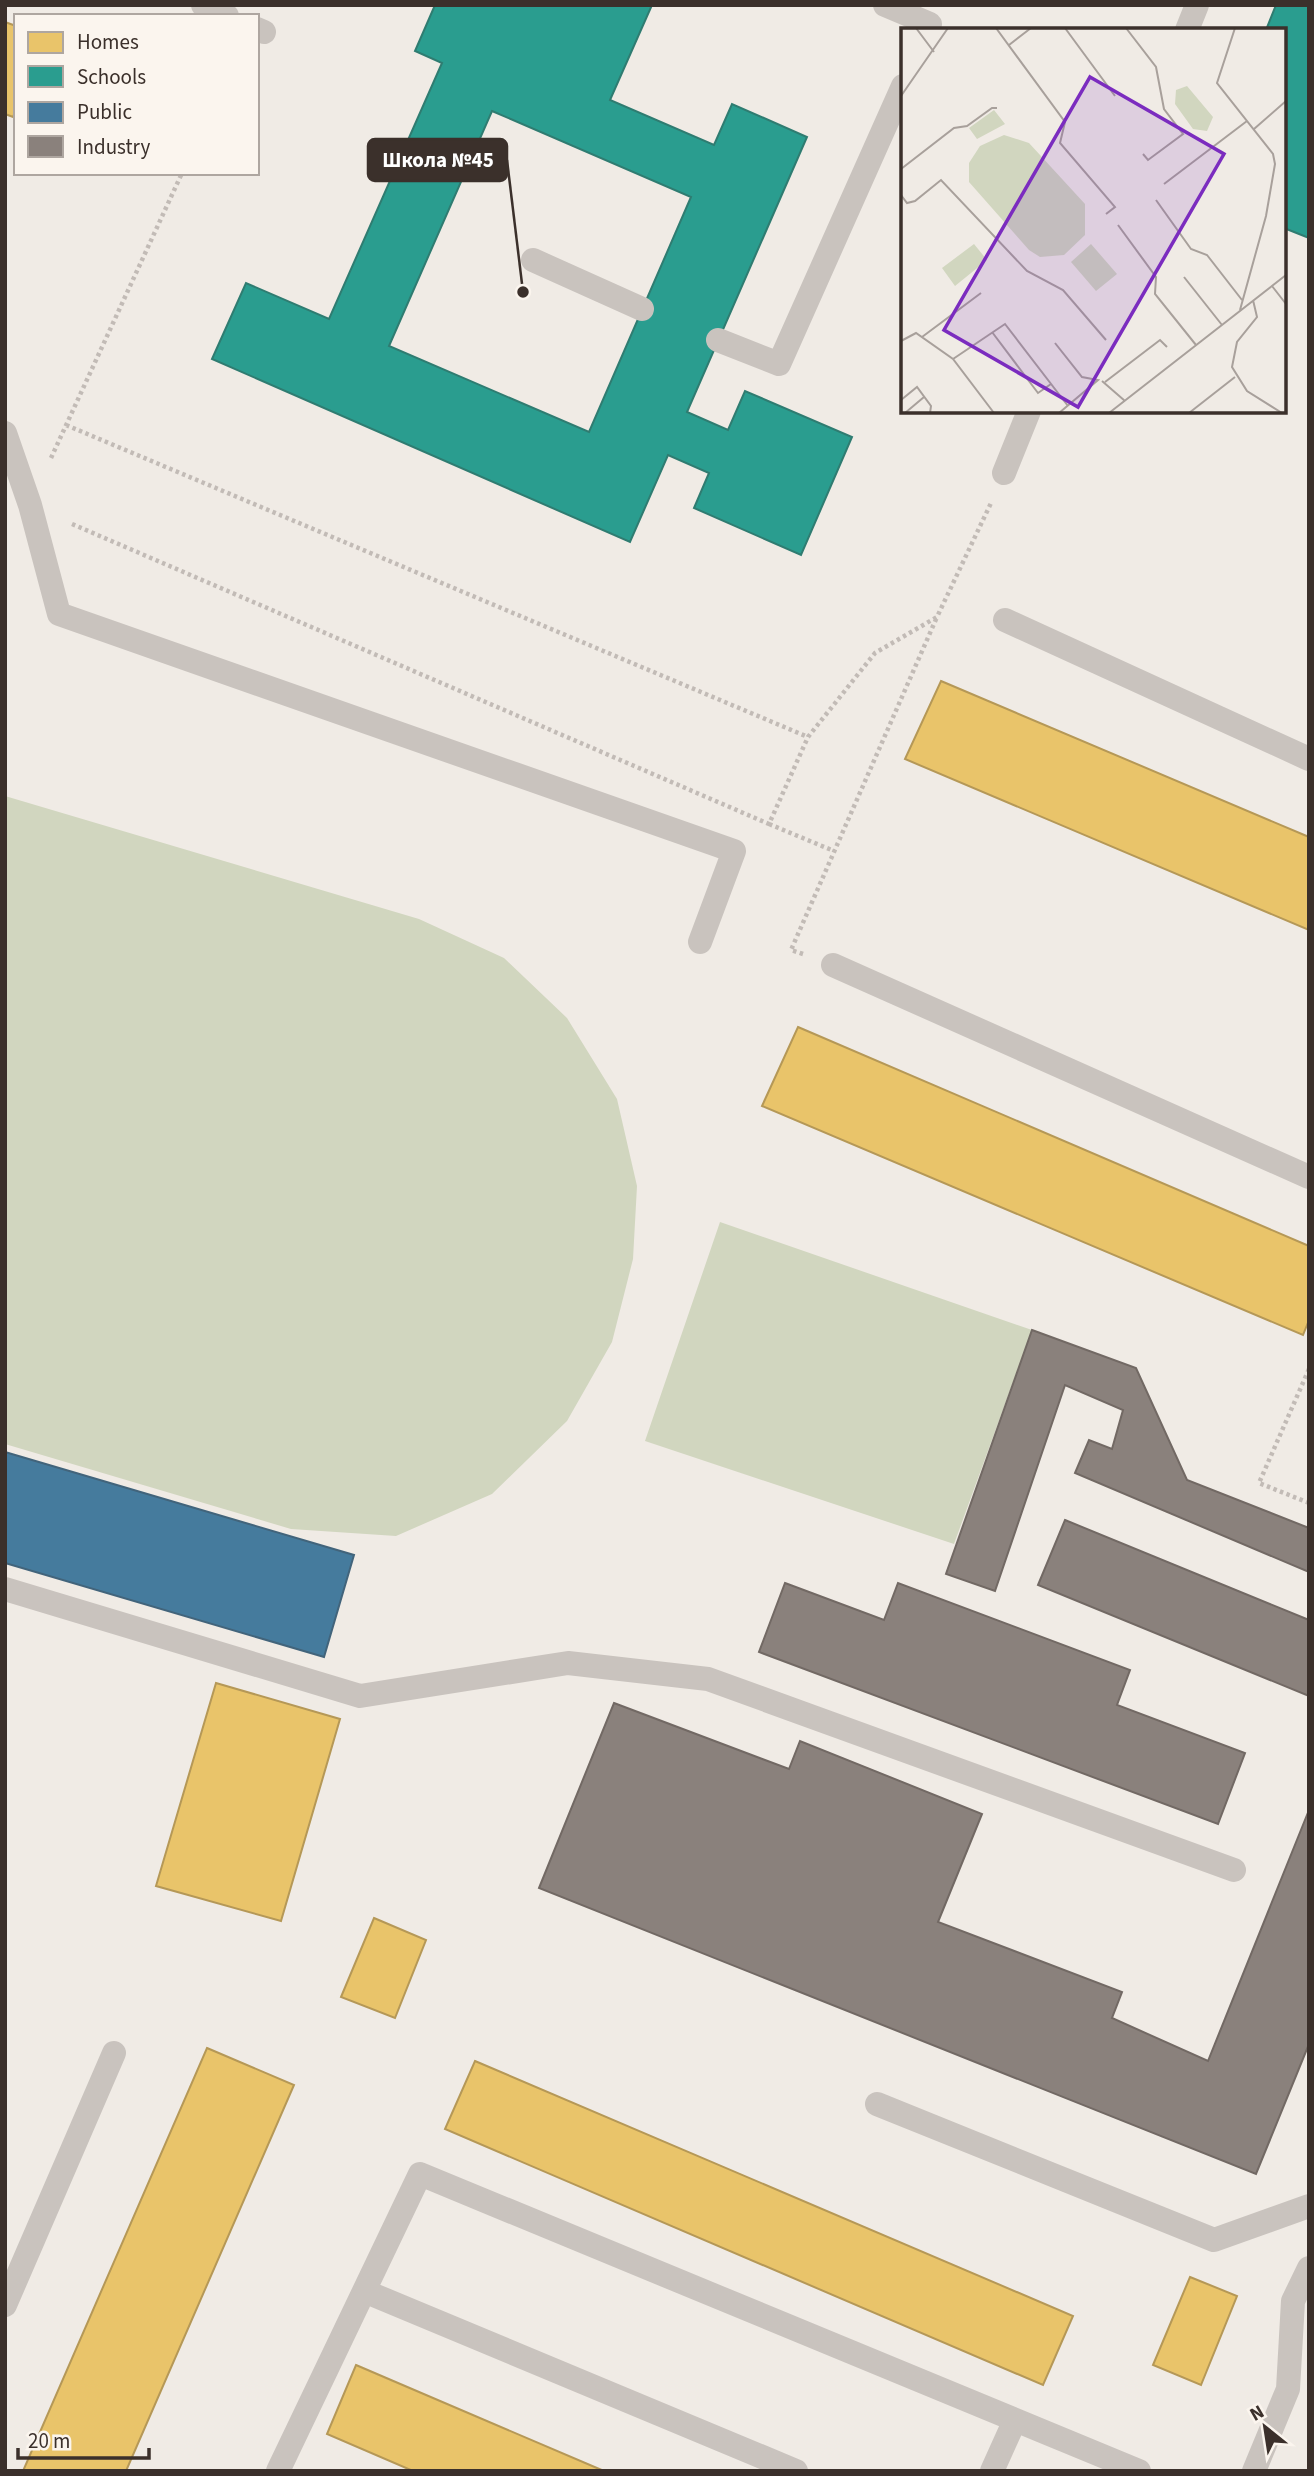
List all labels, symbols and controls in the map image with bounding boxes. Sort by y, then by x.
legend [14,14,259,175]
text: Homes [77,27,139,57]
inset map [901,28,1286,413]
text: Schools [77,62,146,92]
text: Public [77,97,132,127]
text: Industry [77,132,150,162]
callout: Школа №45 [368,139,507,181]
text: Школа №45 [382,145,494,175]
north arrow [1230,2392,1300,2462]
text: N [1245,2399,1269,2428]
scale bar [18,2416,149,2460]
text: 20 m [28,2426,70,2456]

